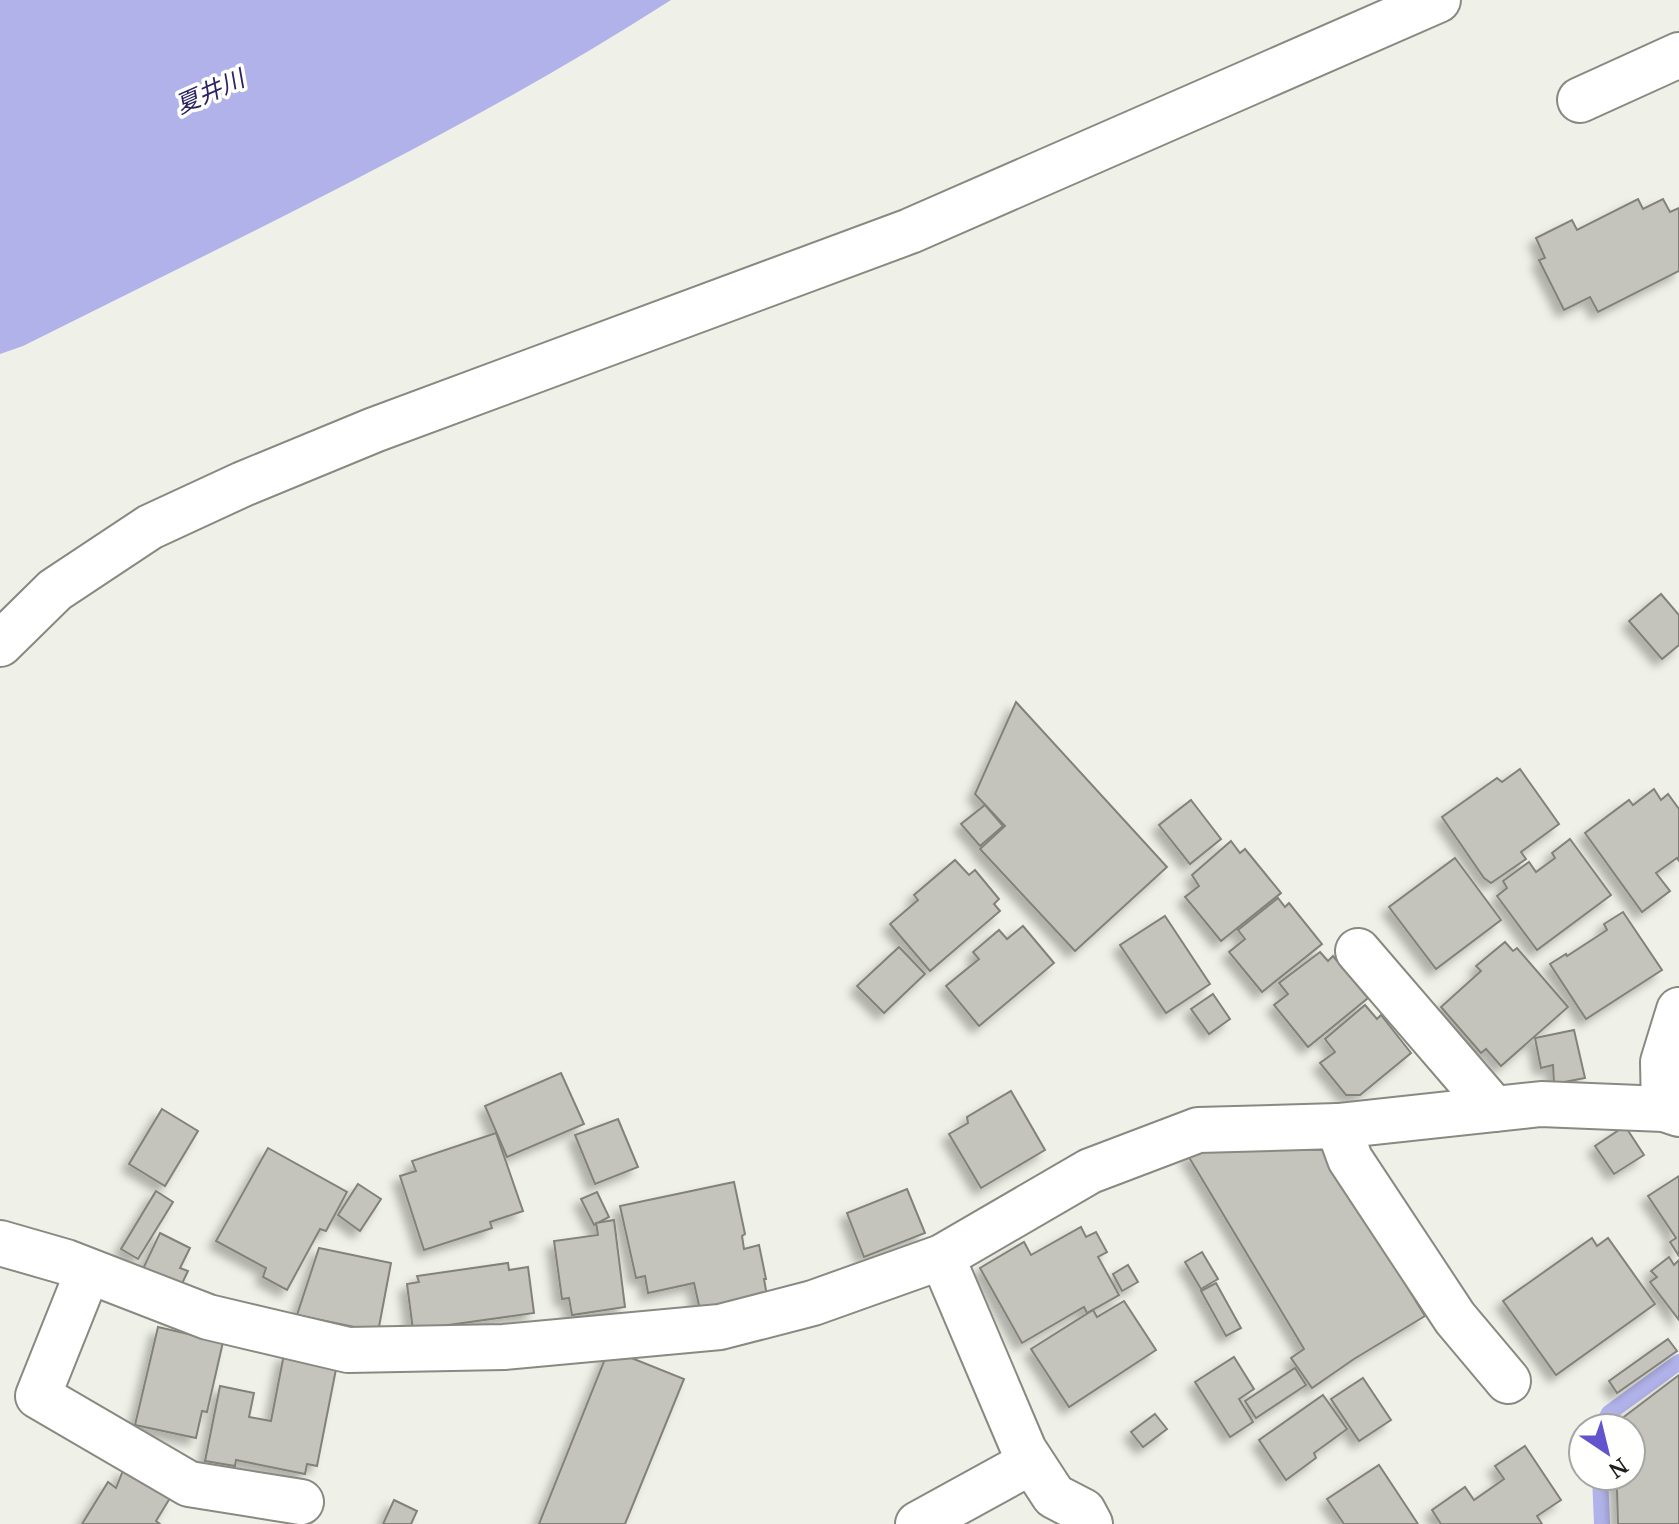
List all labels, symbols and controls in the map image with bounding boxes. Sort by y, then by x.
water label: 夏井川 [170,60,252,120]
north arrow [1567,1412,1647,1492]
text: N [1603,1452,1635,1486]

